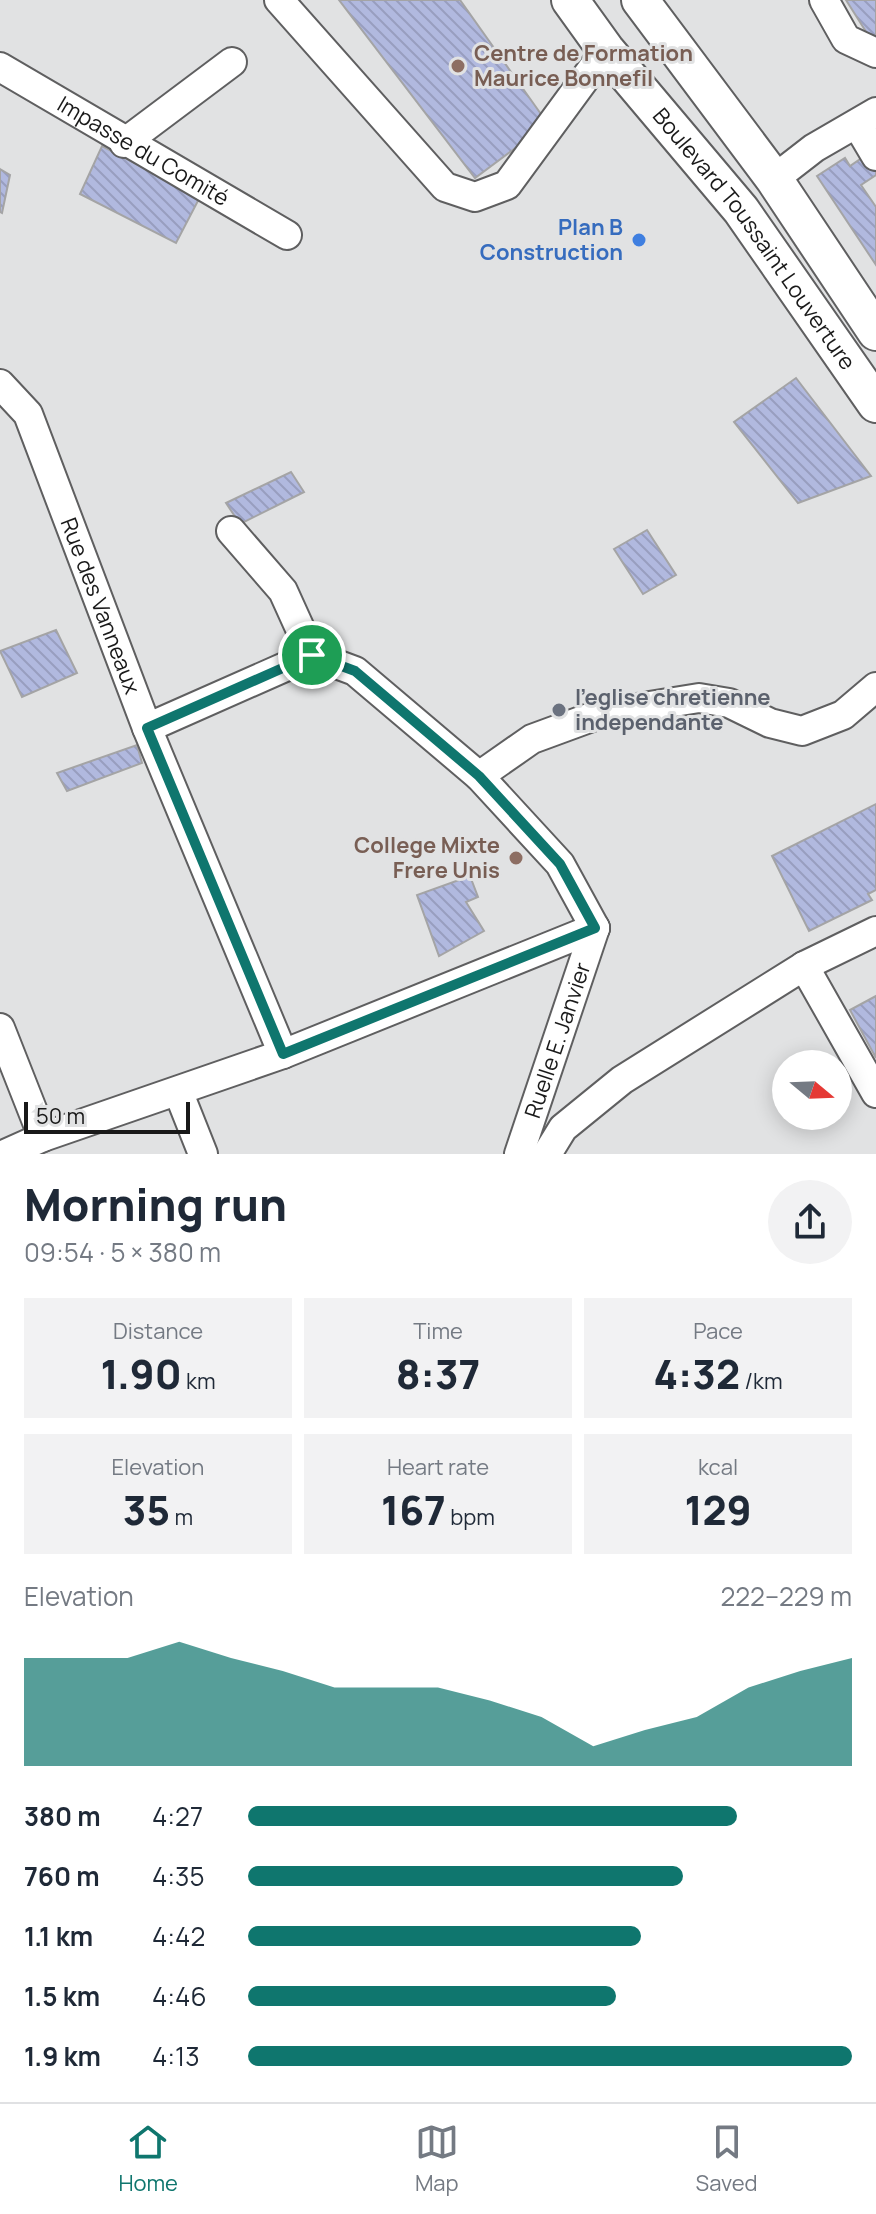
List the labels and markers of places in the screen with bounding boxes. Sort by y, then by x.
place label: Centre de Formation Maurice Bonnefil [474,38,693,93]
marker: Centre de Formation Maurice Bonnefil [449,57,467,75]
place label: Plan B Construction [480,212,623,267]
marker: Plan B Construction [630,231,648,249]
pin [278,621,346,689]
place label: l'eglise chretienne independante [575,682,771,737]
marker: l'eglise chretienne independante [550,701,568,719]
place label: College Mixte Frere Unis [354,830,500,885]
marker: College Mixte Frere Unis [507,849,525,867]

